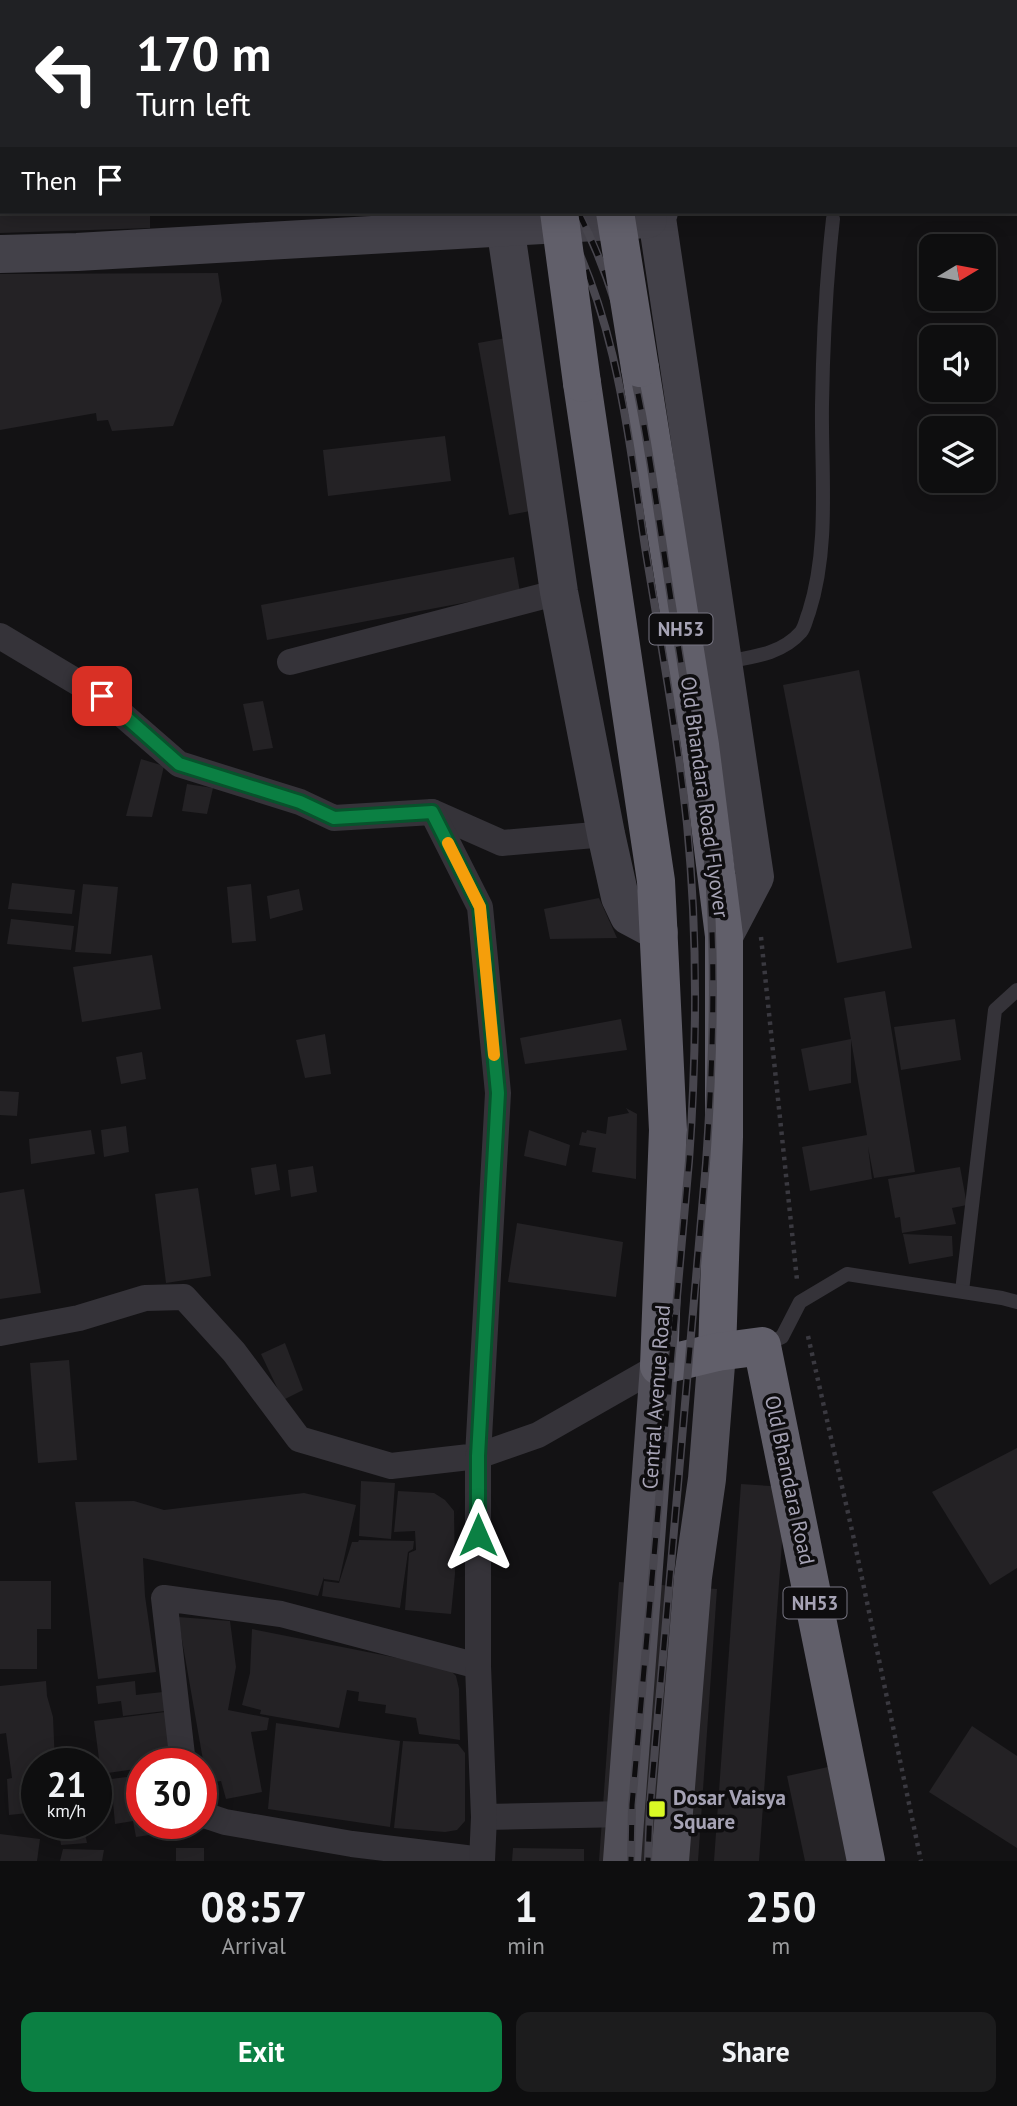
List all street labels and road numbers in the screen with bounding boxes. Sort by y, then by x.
road number: NH53 [650,614,712,644]
street label: Old Bhandara Road Flyover [675,675,735,919]
street label: Central Avenue Road [636,1304,676,1490]
street label: Old Bhandara Road [759,1393,821,1567]
road number: NH53 [784,1588,846,1618]

